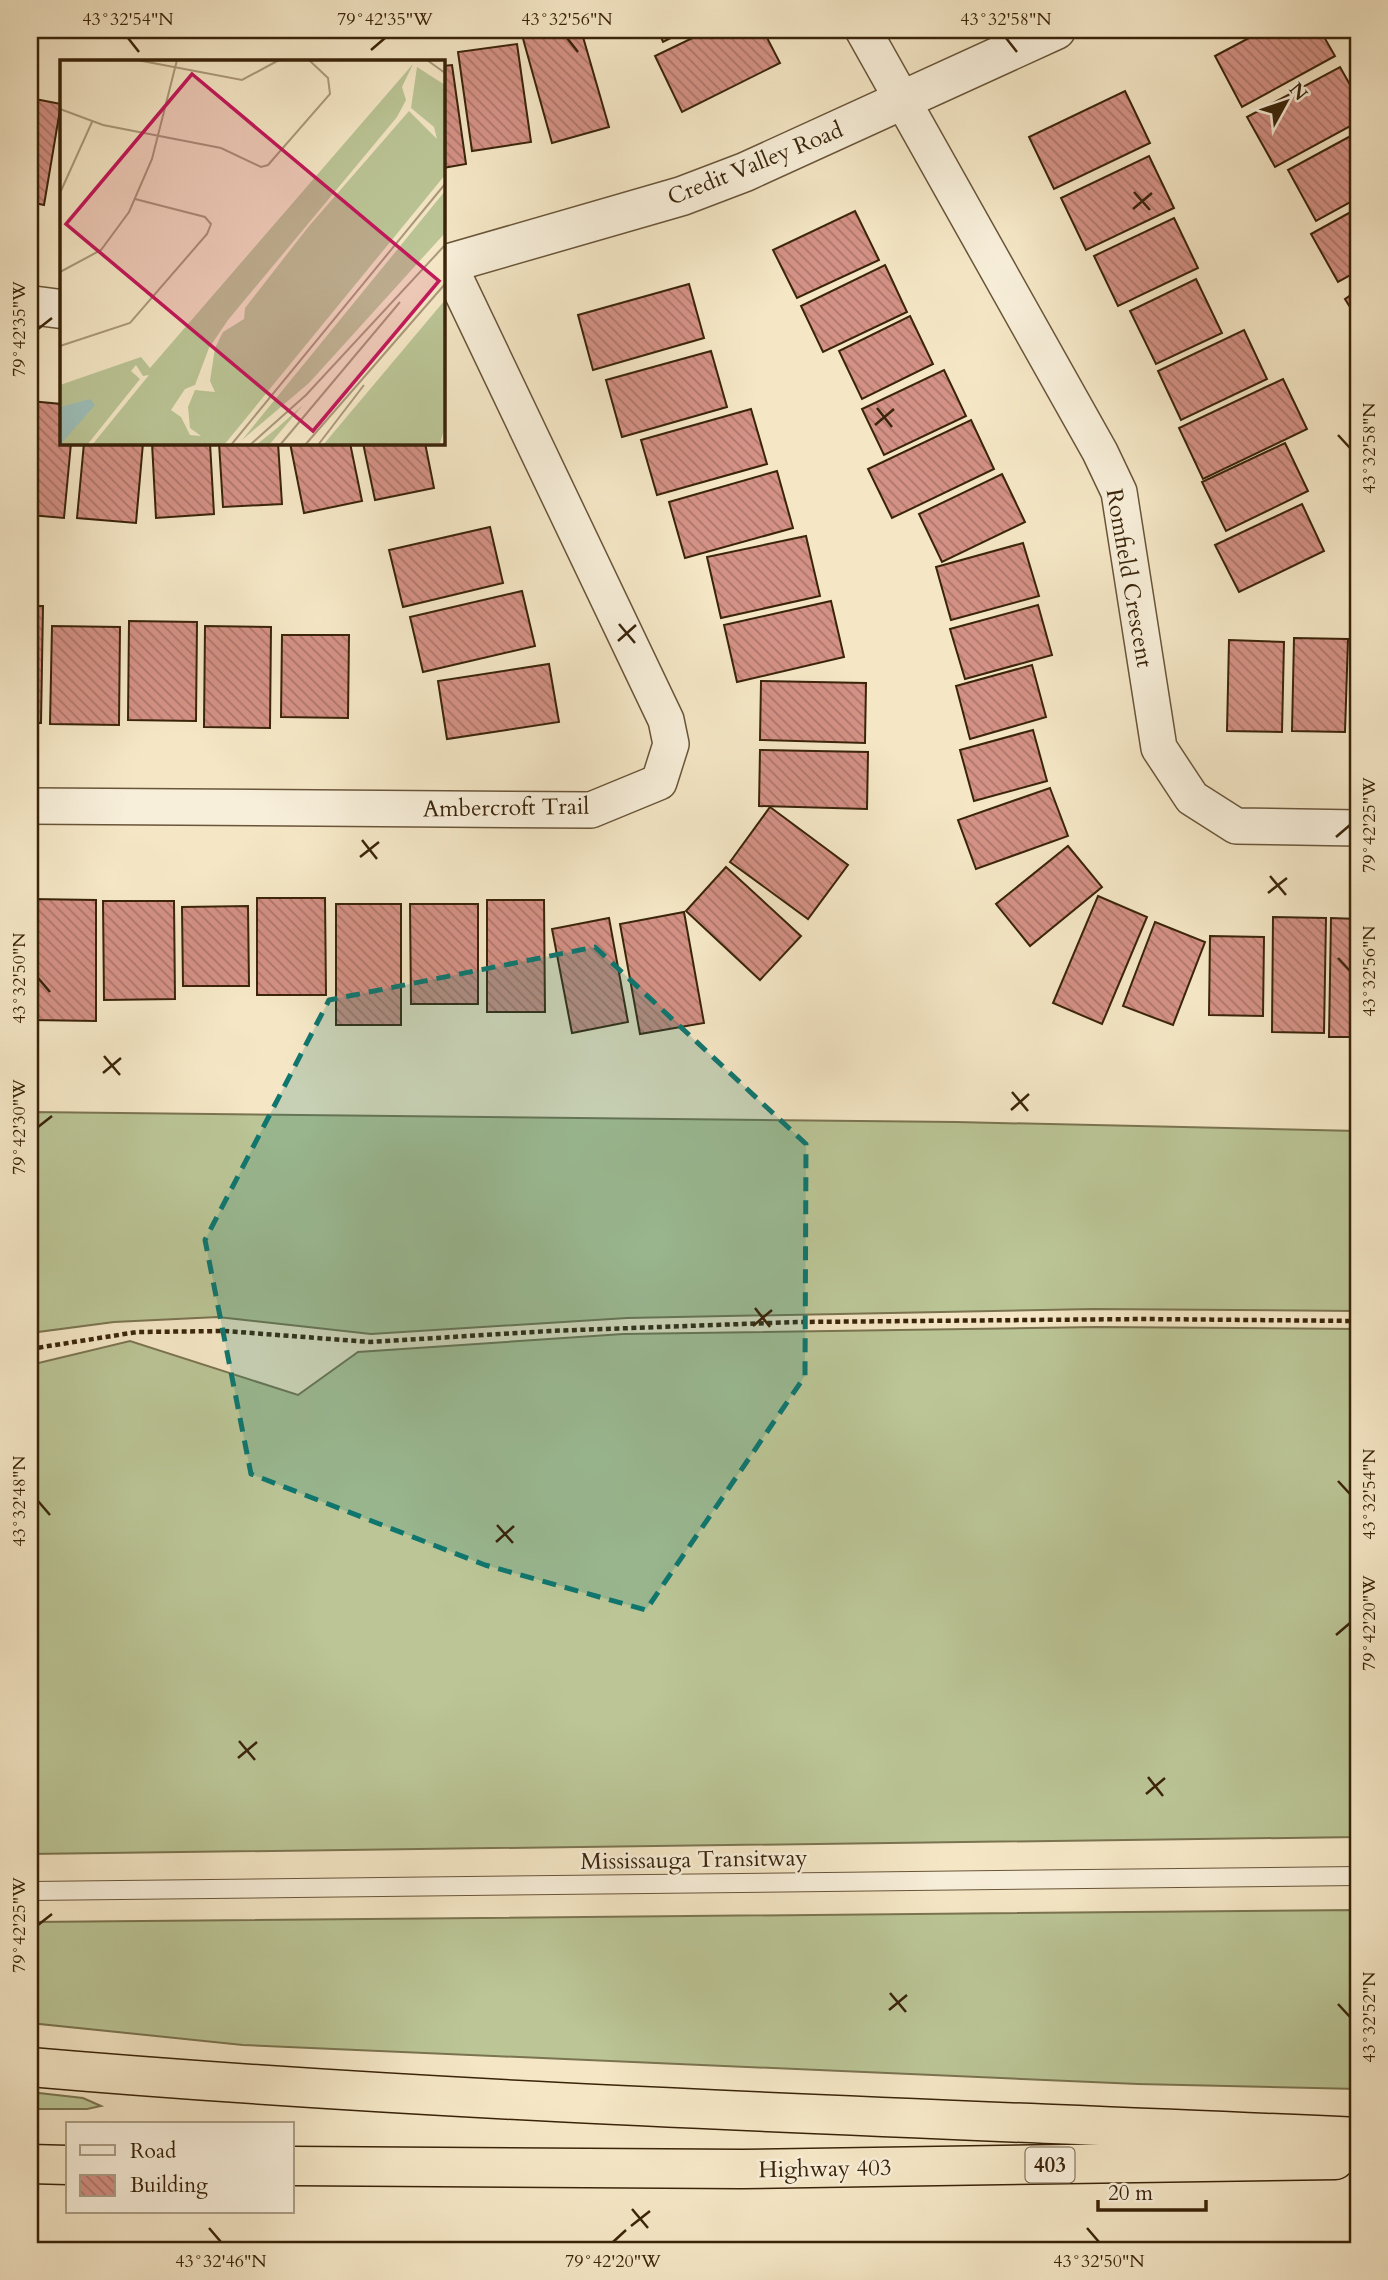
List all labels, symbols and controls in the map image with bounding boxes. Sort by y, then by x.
text: 43°32'54"N [82,7,174,32]
text: 79°42'35"W [337,7,433,32]
text: 43°32'56"N [521,7,613,32]
text: 43°32'58"N [960,7,1052,32]
inset map [60,60,444,444]
north arrow [1252,66,1322,136]
text: N [1283,77,1314,107]
street label: Credit Valley Road [663,114,848,213]
text: 79°42'35"W [7,281,32,377]
text: 43°32'58"N [1357,402,1382,494]
street label: Romfield Crescent [1099,486,1160,670]
text: 79°42'25"W [1357,777,1382,873]
street label: Ambercroft Trail [423,791,590,824]
text: 43°32'56"N [1357,925,1382,1017]
text: 43°32'50"N [7,932,32,1024]
text: 79°42'30"W [7,1079,32,1175]
text: 43°32'54"N [1357,1448,1382,1540]
text: 43°32'48"N [7,1455,32,1547]
text: 79°42'20"W [1357,1575,1382,1671]
street label: Mississauga Transitway [580,1842,808,1877]
text: 79°42'25"W [7,1877,32,1973]
text: 43°32'52"N [1357,1971,1382,2063]
legend [66,2122,294,2214]
text: Road [130,2137,176,2166]
road number: 403 [1026,2148,1074,2182]
street label: Highway 403 [758,2152,892,2185]
scale bar [1098,2168,1206,2212]
text: Building [130,2171,208,2200]
text: 20 m [1108,2179,1153,2208]
text: 43°32'46"N [175,2249,267,2274]
text: 79°42'20"W [565,2249,661,2274]
text: 43°32'50"N [1053,2249,1145,2274]

